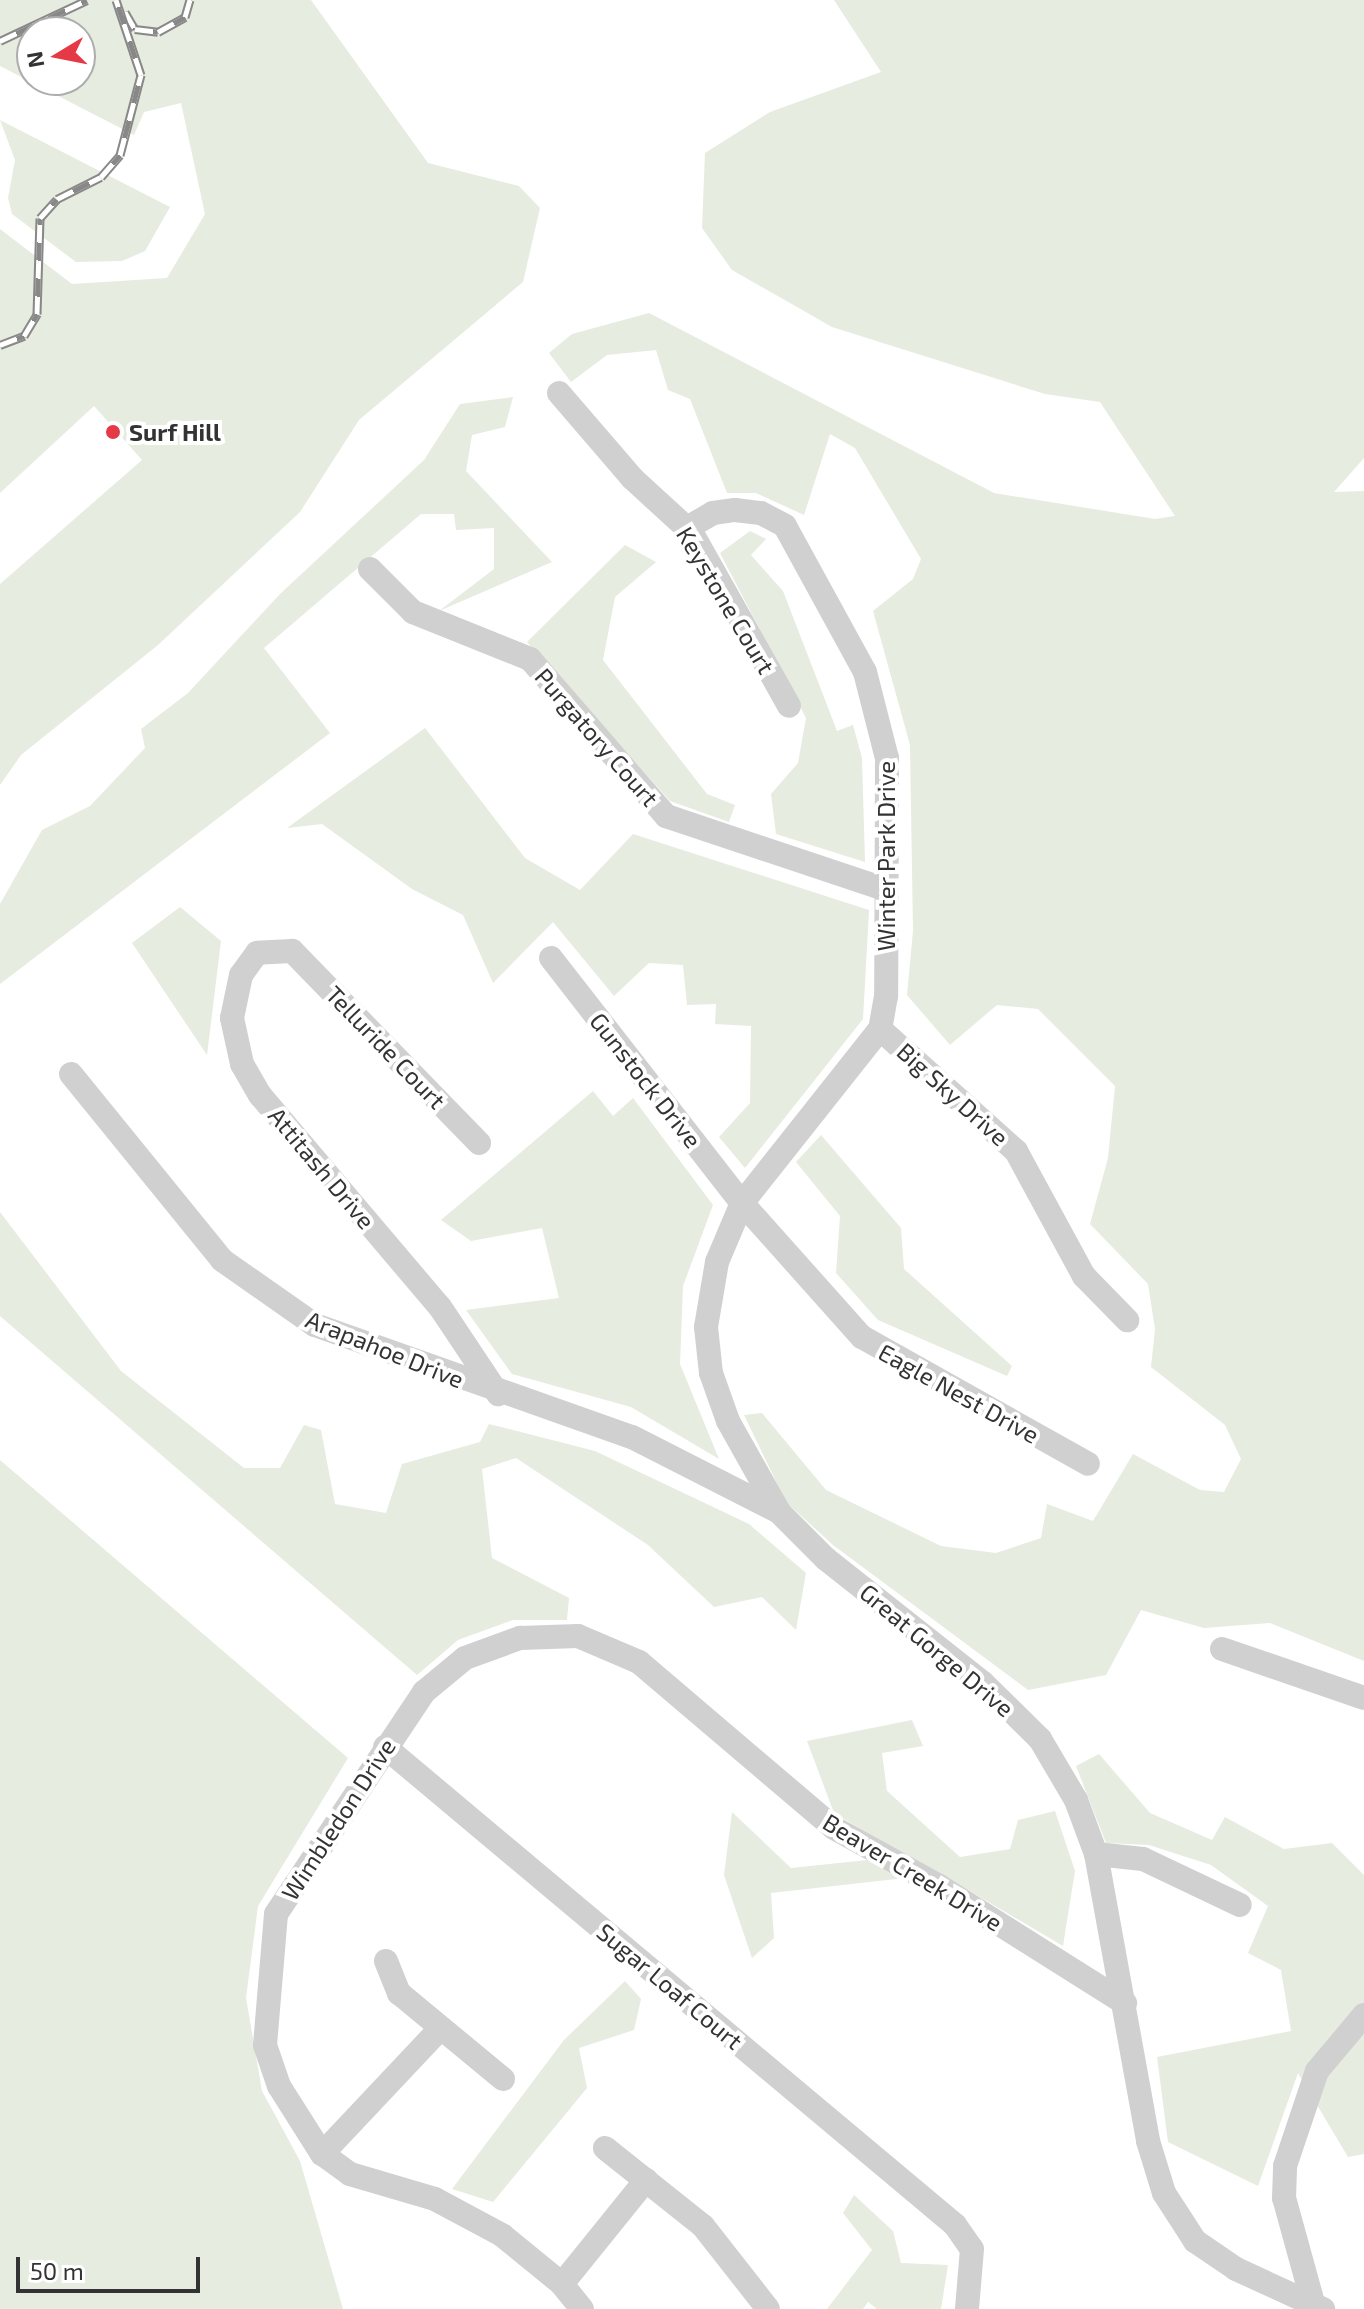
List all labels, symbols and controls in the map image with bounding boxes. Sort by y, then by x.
north arrow [16,16,96,96]
text: N [20,50,49,70]
place label: Surf Hill [129,418,221,446]
marker: Surf Hill [104,423,122,441]
street label: Keystone Court [671,521,781,679]
street label: Purgatory Court [529,662,665,812]
street label: Winter Park Drive [872,760,900,952]
street label: Telluride Court [320,980,452,1114]
street label: Gunstock Drive [584,1007,708,1153]
street label: Big Sky Drive [891,1036,1015,1152]
street label: Attitash Drive [263,1101,381,1235]
street label: Arapahoe Drive [302,1304,468,1394]
street label: Eagle Nest Drive [874,1337,1044,1449]
street label: Great Gorge Drive [854,1577,1020,1723]
street label: Wimbledon Drive [275,1733,401,1905]
street label: Beaver Creek Drive [818,1807,1008,1937]
street label: Sugar Loaf Court [591,1917,749,2055]
scale bar [20,2241,204,2291]
text: 50 m [30,2256,84,2285]

